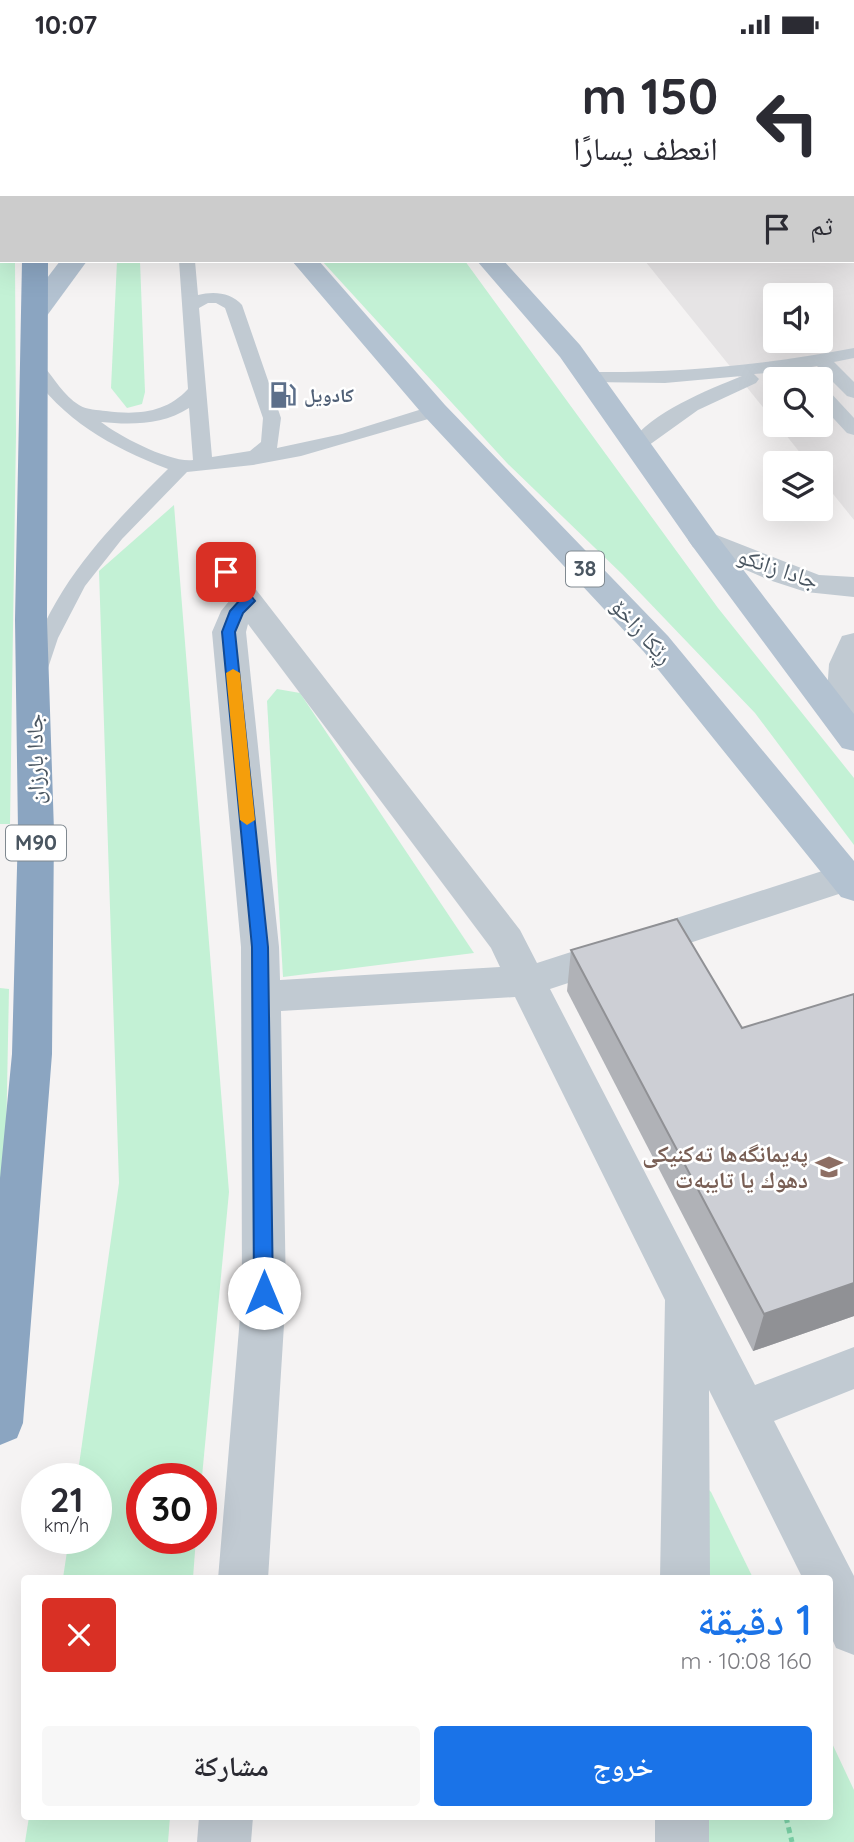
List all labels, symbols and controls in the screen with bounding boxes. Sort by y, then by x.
text: 10:07 [35,8,97,41]
text: 150 m [582,65,718,126]
icon: left [742,77,833,168]
text: انعطف يسارًا [573,128,718,168]
text: ثم [810,209,833,242]
icon: arrive [758,210,796,248]
map controls [763,283,833,521]
button: sound [763,283,833,353]
button: search [763,367,833,437]
fuel station icon: كادويل [268,380,298,410]
place label: كادويل [304,383,354,407]
button: layers [763,451,833,521]
street label: جادا زانکو [734,540,822,595]
pin [196,542,256,602]
road number: 38 [566,552,604,587]
icon: arrive [207,553,245,591]
street label: ڕێکا زاخۆ [602,592,680,672]
street label: جادا بارزان [19,713,50,805]
road number: M90 [6,825,66,861]
place label: پەیمانگەها تەکنیکی دهوك یا تایبەت [642,1139,808,1194]
school or university icon: پەیمانگەها تەکنیکی دهوك یا تایبەت [814,1152,844,1182]
position arrow [227,1256,301,1330]
speed limit sign: 30 [126,1463,217,1554]
text: 21 [50,1477,83,1521]
text: km/h [44,1514,89,1537]
text: 1 دقيقة [697,1593,812,1646]
button: close [42,1598,116,1672]
text: 160 m · 10:08 [681,1646,812,1675]
button: مشاركة [42,1726,420,1806]
button: خروج [434,1726,812,1806]

